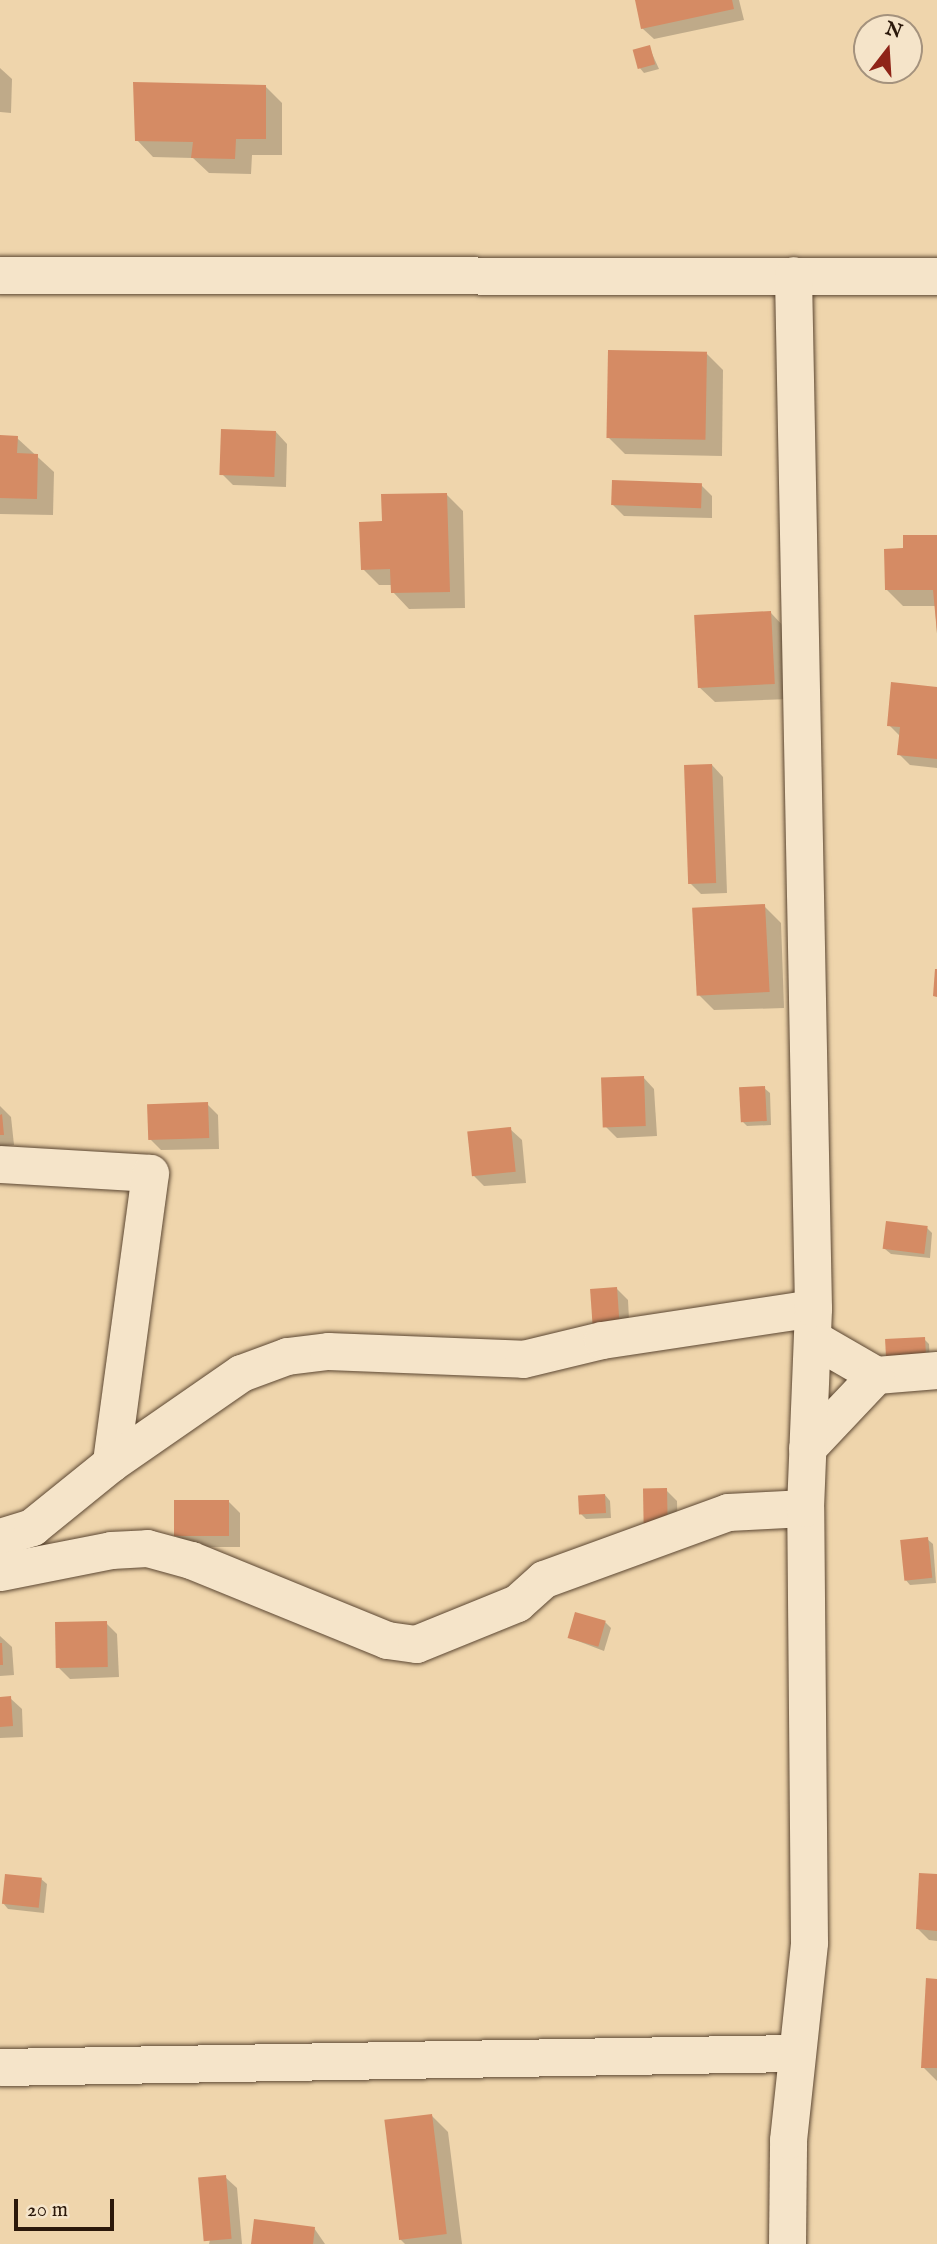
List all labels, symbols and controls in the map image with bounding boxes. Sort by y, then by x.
north arrow [853,14,923,84]
text: N [882,17,905,45]
scale bar [18,2184,117,2228]
text: 20 m [27,2197,68,2224]

